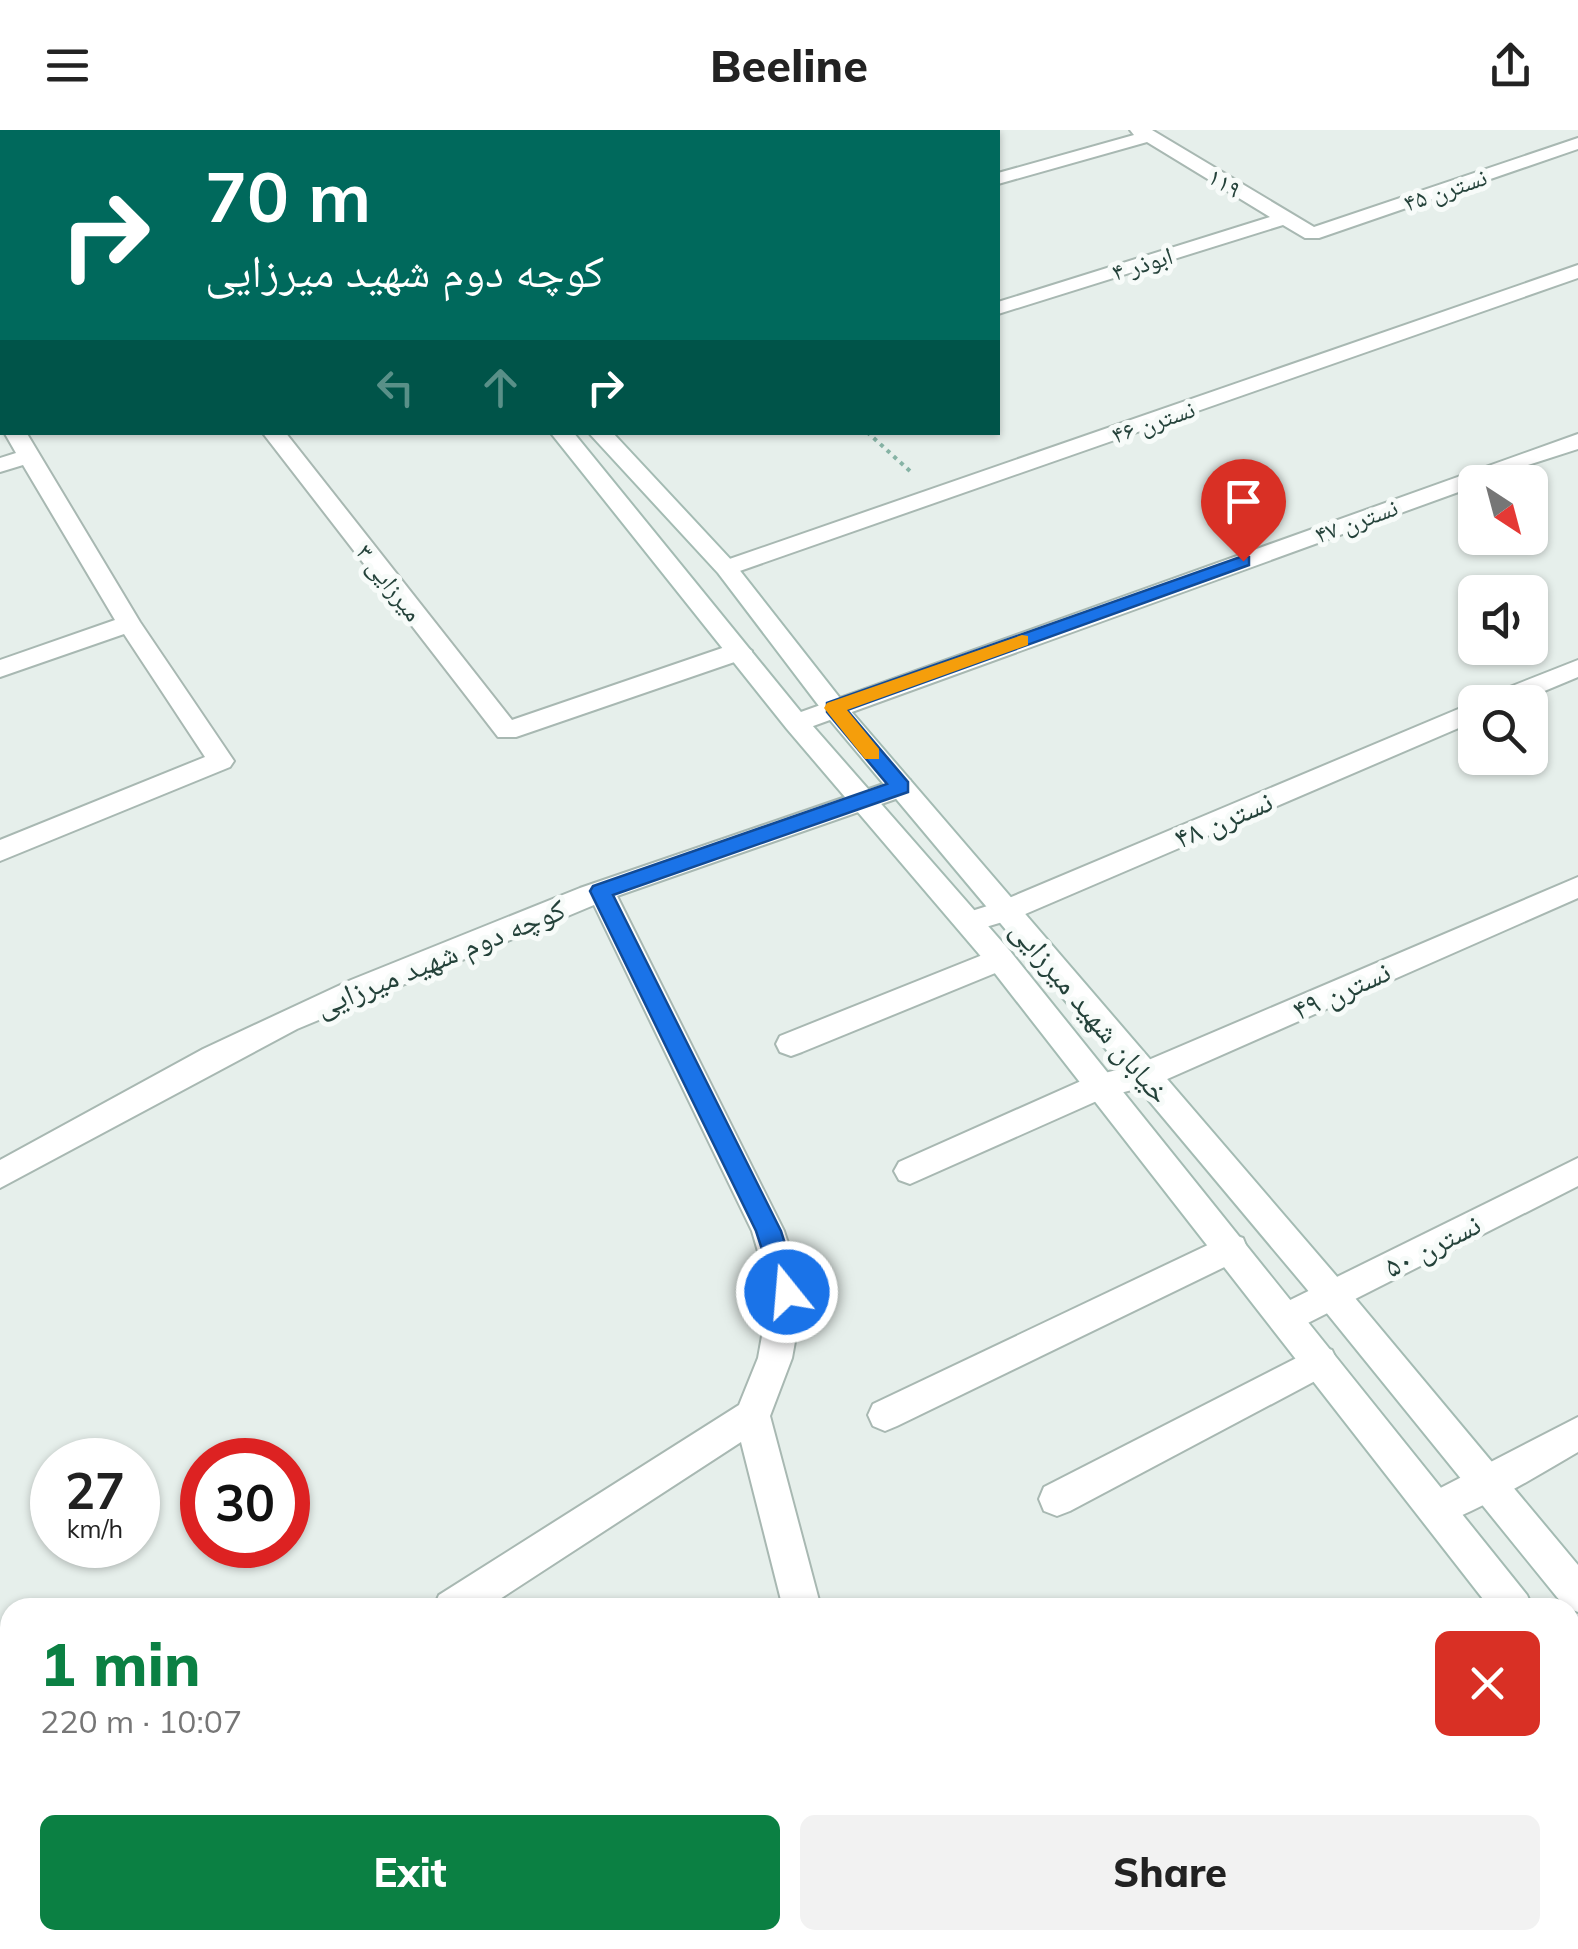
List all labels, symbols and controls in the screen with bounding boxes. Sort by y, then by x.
text: Beeline [710,37,868,93]
icon: menu [40,38,95,93]
icon: share [1483,38,1538,93]
text: 70 m [205,152,371,240]
street label: ۱۱۹ [1203,160,1247,204]
street label: نسترن ۴۵ [1399,160,1491,219]
icon: right [40,170,170,300]
street label: ابوذر ۴ [1108,239,1176,287]
text: کوچه دوم شهید میرزایی [205,242,604,298]
icon: left [368,360,423,415]
icon: ahead [473,360,528,415]
icon: right [578,360,633,415]
street label: نسترن ۴۶ [1107,392,1199,451]
pin [1201,459,1286,562]
north arrow [1458,465,1548,555]
map controls [1458,465,1548,775]
icon: arrive [1216,474,1271,529]
street label: نسترن ۴۷ [1310,491,1402,550]
street label: میرزایی ۳ [349,537,430,627]
button: sound [1458,575,1548,665]
button: search [1458,685,1548,775]
street label: نسترن ۴۸ [1168,781,1278,857]
street label: کوچه دوم شهید میرزایی [309,890,571,1025]
street label: خیابان شهید میرزایی [1003,911,1179,1111]
street label: نسترن ۴۹ [1286,952,1396,1028]
street label: نسترن ۵۰ [1377,1205,1487,1285]
position arrow [735,1240,839,1344]
speed limit sign: 30 [180,1438,310,1568]
text: 27 [65,1459,125,1522]
text: km/h [67,1513,123,1544]
text: 1 min [40,1626,201,1701]
button: close [1435,1631,1540,1736]
text: 220 m · 10:07 [40,1701,242,1741]
button: Exit [40,1815,780,1930]
button: Share [800,1815,1540,1930]

